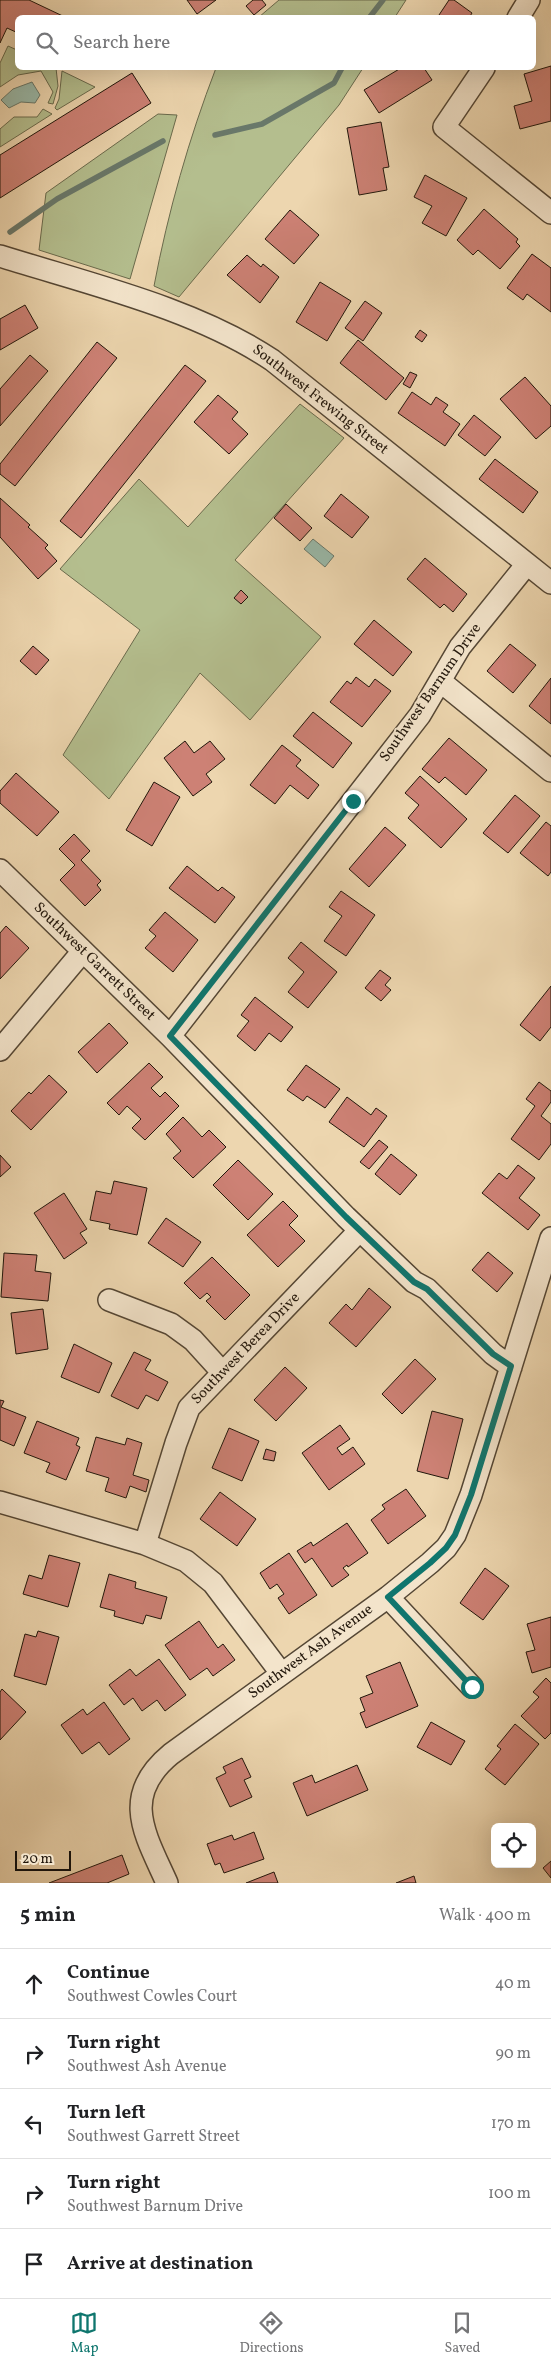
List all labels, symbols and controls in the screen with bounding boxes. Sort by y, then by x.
search box [15,15,536,70]
icon: search [33,29,61,57]
text: Search here [73,30,170,56]
street label: Southwest Frewing Street [247,340,393,460]
street label: Southwest Barnum Drive [375,619,487,767]
route end [342,790,365,813]
street label: Southwest Garrett Street [28,898,160,1026]
street label: Southwest Berea Drive [187,1288,305,1410]
street label: Southwest Ash Avenue [244,1600,378,1704]
route start [461,1676,484,1699]
map controls [491,1823,536,1868]
button: locate [491,1823,536,1868]
scale bar [15,1848,71,1871]
text: 20 m [22,1850,53,1869]
text: 5 min [20,1901,76,1930]
text: Walk · 400 m [439,1905,531,1927]
text: Continue [67,1960,150,1986]
icon: ahead [20,1970,48,1998]
text: 40 m [495,1973,531,1995]
text: Southwest Cowles Court [67,1986,237,2008]
text: Turn right [67,2030,160,2056]
icon: right [20,2040,48,2068]
text: 90 m [495,2043,531,2065]
text: Southwest Ash Avenue [67,2056,227,2078]
text: Turn left [67,2100,146,2126]
icon: left [20,2110,48,2138]
text: 170 m [491,2113,531,2135]
text: Southwest Garrett Street [67,2126,240,2148]
text: Turn right [67,2170,160,2196]
icon: right [20,2180,48,2208]
text: 100 m [488,2183,531,2205]
text: Southwest Barnum Drive [67,2196,243,2218]
icon: arrive [20,2250,48,2278]
text: Arrive at destination [67,2251,253,2277]
tab: Map [70,2309,98,2358]
tab: Directions [239,2309,304,2358]
tab: Saved [444,2309,481,2358]

